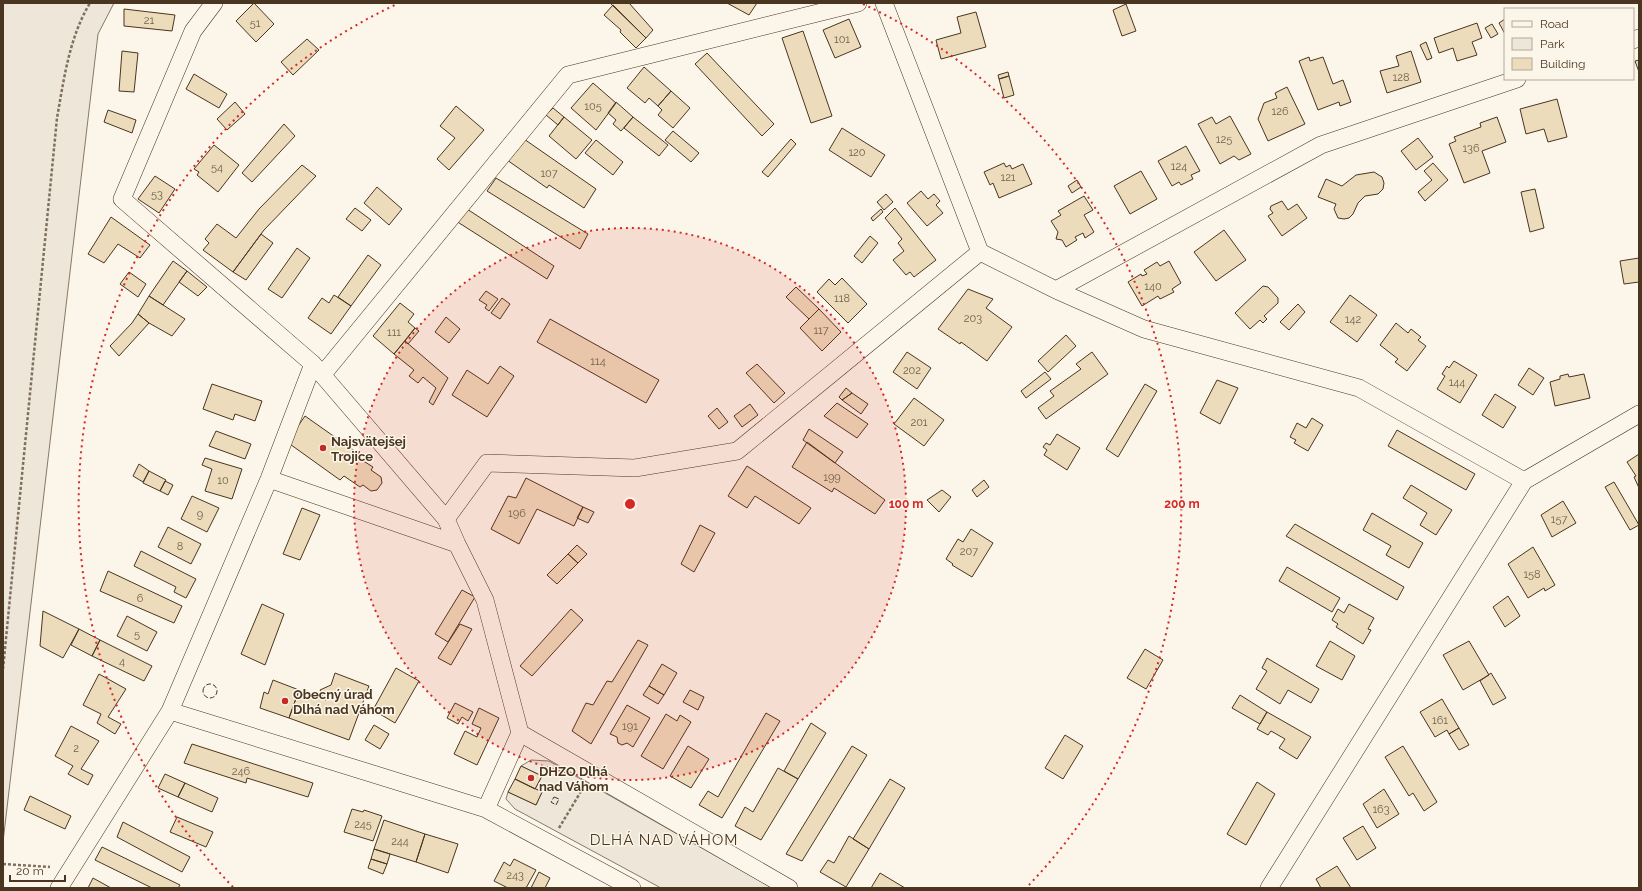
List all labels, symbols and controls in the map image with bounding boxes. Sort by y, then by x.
legend [1504,8,1634,80]
house number: 21 [144,14,155,27]
house number: 51 [250,17,261,30]
text: Road [1540,17,1569,31]
house number: 101 [834,33,850,46]
text: Park [1540,37,1565,51]
text: Building [1540,57,1586,71]
house number: 128 [1393,71,1409,84]
house number: 105 [584,100,602,113]
house number: 126 [1271,105,1289,118]
house number: 125 [1216,133,1232,146]
house number: 136 [1462,142,1480,155]
house number: 120 [848,146,866,159]
house number: 124 [1171,160,1187,173]
house number: 54 [211,161,223,174]
house number: 107 [540,167,558,180]
house number: 121 [1000,171,1016,184]
house number: 53 [151,188,163,201]
house number: 140 [1144,280,1162,293]
house number: 118 [834,292,850,305]
house number: 203 [964,312,982,325]
house number: 142 [1345,313,1361,326]
house number: 117 [813,324,829,337]
house number: 111 [387,326,401,339]
house number: 114 [590,355,606,368]
house number: 202 [903,364,921,377]
house number: 144 [1449,376,1465,389]
house number: 201 [910,416,928,429]
place label: Najsvätejšej Trojice [331,434,406,464]
marker: Najsvätejšej Trojice [318,443,328,453]
house number: 199 [823,471,841,484]
house number: 10 [217,474,229,487]
centre of rings [623,497,637,511]
text: 100 m [889,497,923,511]
text: 200 m [1164,497,1200,511]
house number: 196 [508,507,526,520]
house number: 9 [197,508,203,521]
house number: 157 [1551,513,1567,526]
house number: 8 [177,540,183,553]
house number: 207 [960,545,978,558]
house number: 158 [1523,568,1541,581]
house number: 6 [137,592,144,605]
house number: 5 [134,628,140,641]
house number: 4 [119,655,125,668]
place label: Obecný úrad Dlhá nad Váhom [293,687,395,717]
marker: Obecný úrad Dlhá nad Váhom [280,696,290,706]
house number: 161 [1432,714,1448,727]
house number: 191 [622,720,638,733]
house number: 2 [73,742,79,755]
place label: DHZO Dlhá nad Váhom [539,764,609,794]
house number: 246 [232,765,251,778]
marker: DHZO Dlhá nad Váhom [526,773,536,783]
house number: 163 [1372,803,1390,816]
house number: 245 [354,818,372,831]
district label: DLHÁ NAD VÁHOM [590,831,738,849]
house number: 244 [391,835,409,848]
scale bar [10,857,65,883]
text: 20 m [16,864,44,878]
house number: 243 [506,869,524,882]

